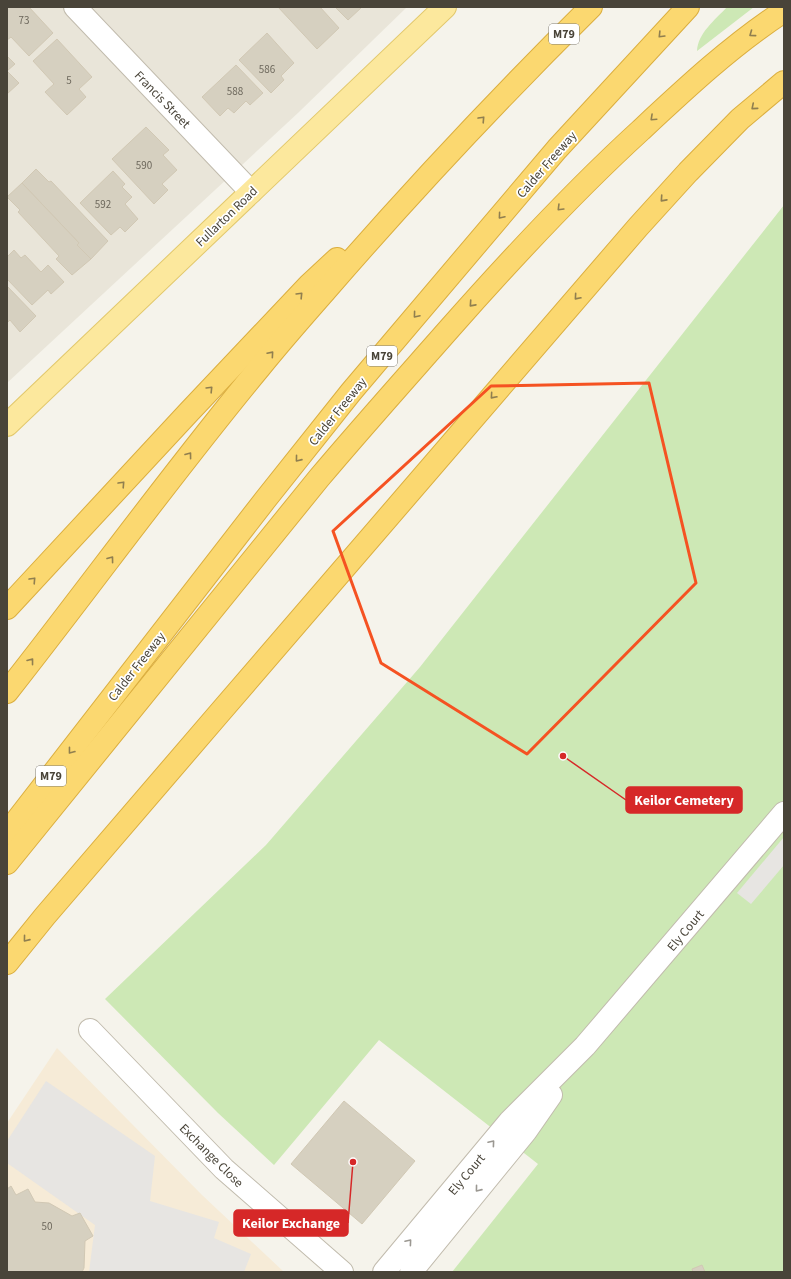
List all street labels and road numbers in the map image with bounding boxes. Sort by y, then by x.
road number: M79 [549,24,579,44]
street label: Francis Street [130,67,195,133]
street label: Calder Freeway [513,127,581,202]
street label: Fullarton Road [192,183,262,251]
road number: M79 [367,346,397,366]
street label: Calder Freeway [305,374,371,450]
street label: Calder Freeway [104,628,170,705]
road number: M79 [36,766,66,786]
street label: Ely Court [663,906,709,955]
street label: Exchange Close [175,1120,247,1192]
street label: Ely Court [444,1150,490,1199]

